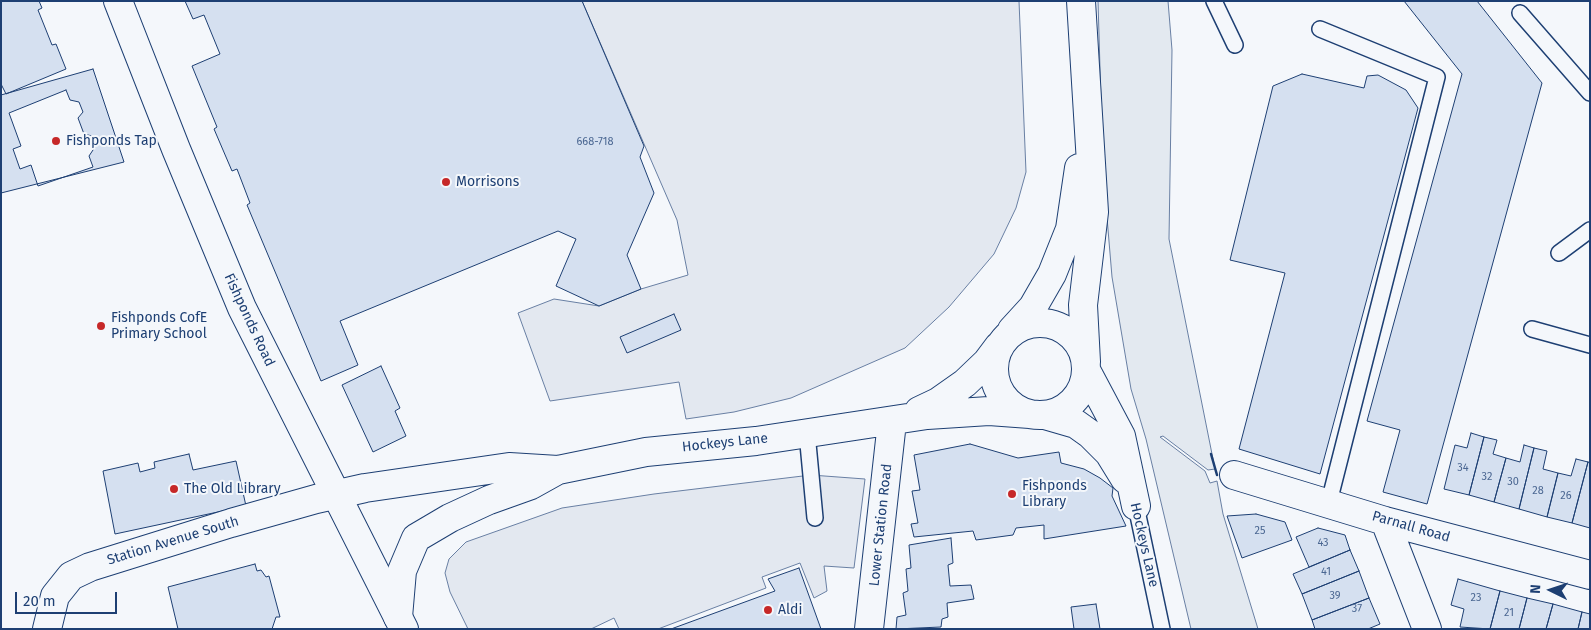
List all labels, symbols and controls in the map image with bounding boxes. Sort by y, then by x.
place label: Fishponds Tap [66,133,157,149]
marker: Fishponds Tap [50,135,62,147]
house number: 668-718 [576,135,614,149]
place label: Morrisons [456,174,519,190]
marker: Morrisons [440,176,452,188]
street label: Fishponds Road [220,271,278,369]
place label: Fishponds CofE Primary School [111,310,207,342]
marker: Fishponds CofE Primary School [95,320,107,332]
street label: Hockeys Lane [681,430,769,456]
house number: 34 [1457,461,1469,475]
street label: Lower Station Road [866,463,896,587]
house number: 32 [1482,470,1492,484]
house number: 30 [1507,475,1519,489]
place label: Fishponds Library [1022,478,1087,511]
place label: The Old Library [184,481,281,497]
marker: The Old Library [168,483,180,495]
house number: 28 [1532,484,1544,498]
marker: Fishponds Library [1006,488,1018,500]
house number: 26 [1560,489,1572,503]
street label: Hockeys Lane [1126,501,1162,589]
street label: Parnall Road [1370,508,1452,546]
street label: Station Avenue South [105,513,241,569]
house number: 25 [1255,524,1265,538]
house number: 43 [1317,536,1329,550]
house number: 41 [1321,565,1331,579]
north arrow [1526,565,1576,615]
scale bar [18,582,120,614]
text: N [1527,584,1544,594]
house number: 39 [1329,589,1341,603]
house number: 23 [1471,591,1481,605]
text: 20 m [23,592,56,610]
place label: Aldi [778,602,802,618]
house number: 37 [1352,602,1362,616]
marker: Aldi [762,604,774,616]
house number: 21 [1504,606,1514,620]

